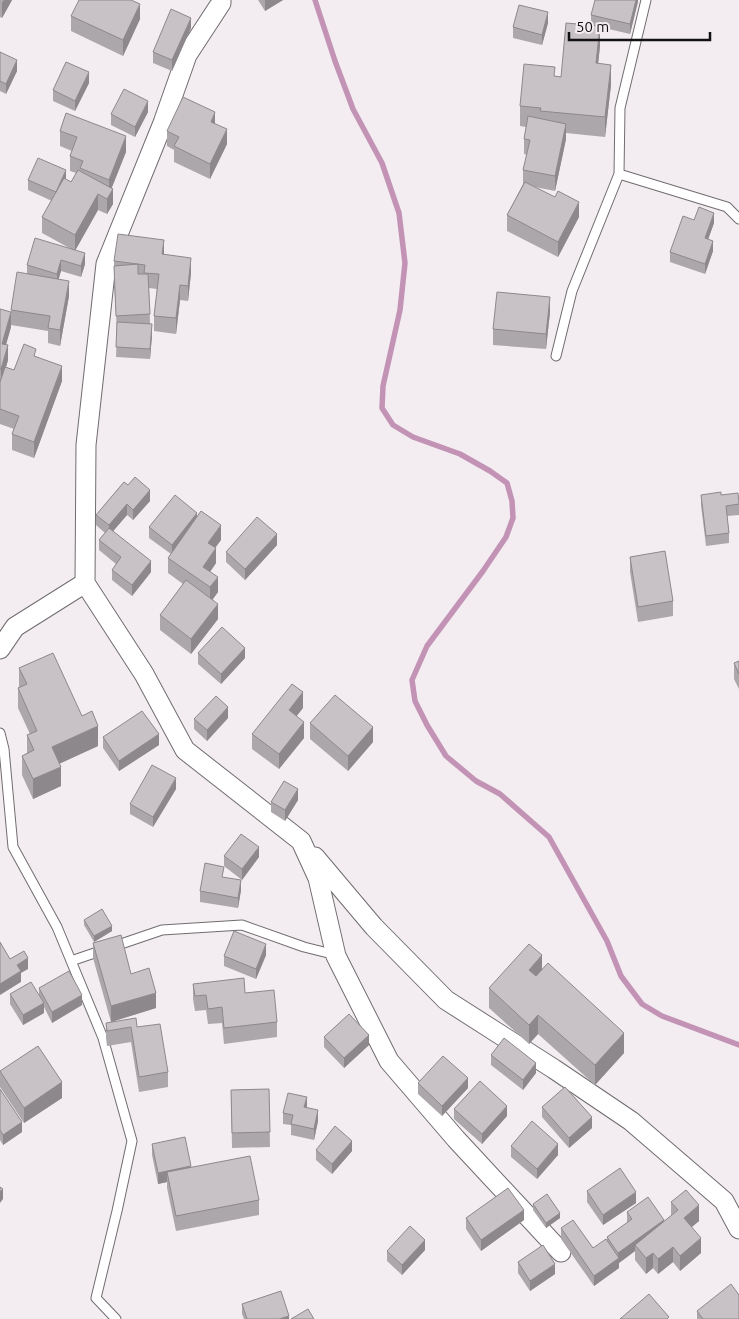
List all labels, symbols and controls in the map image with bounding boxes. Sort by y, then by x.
scale bar [569,10,710,42]
text: 50 m [576,18,609,35]

